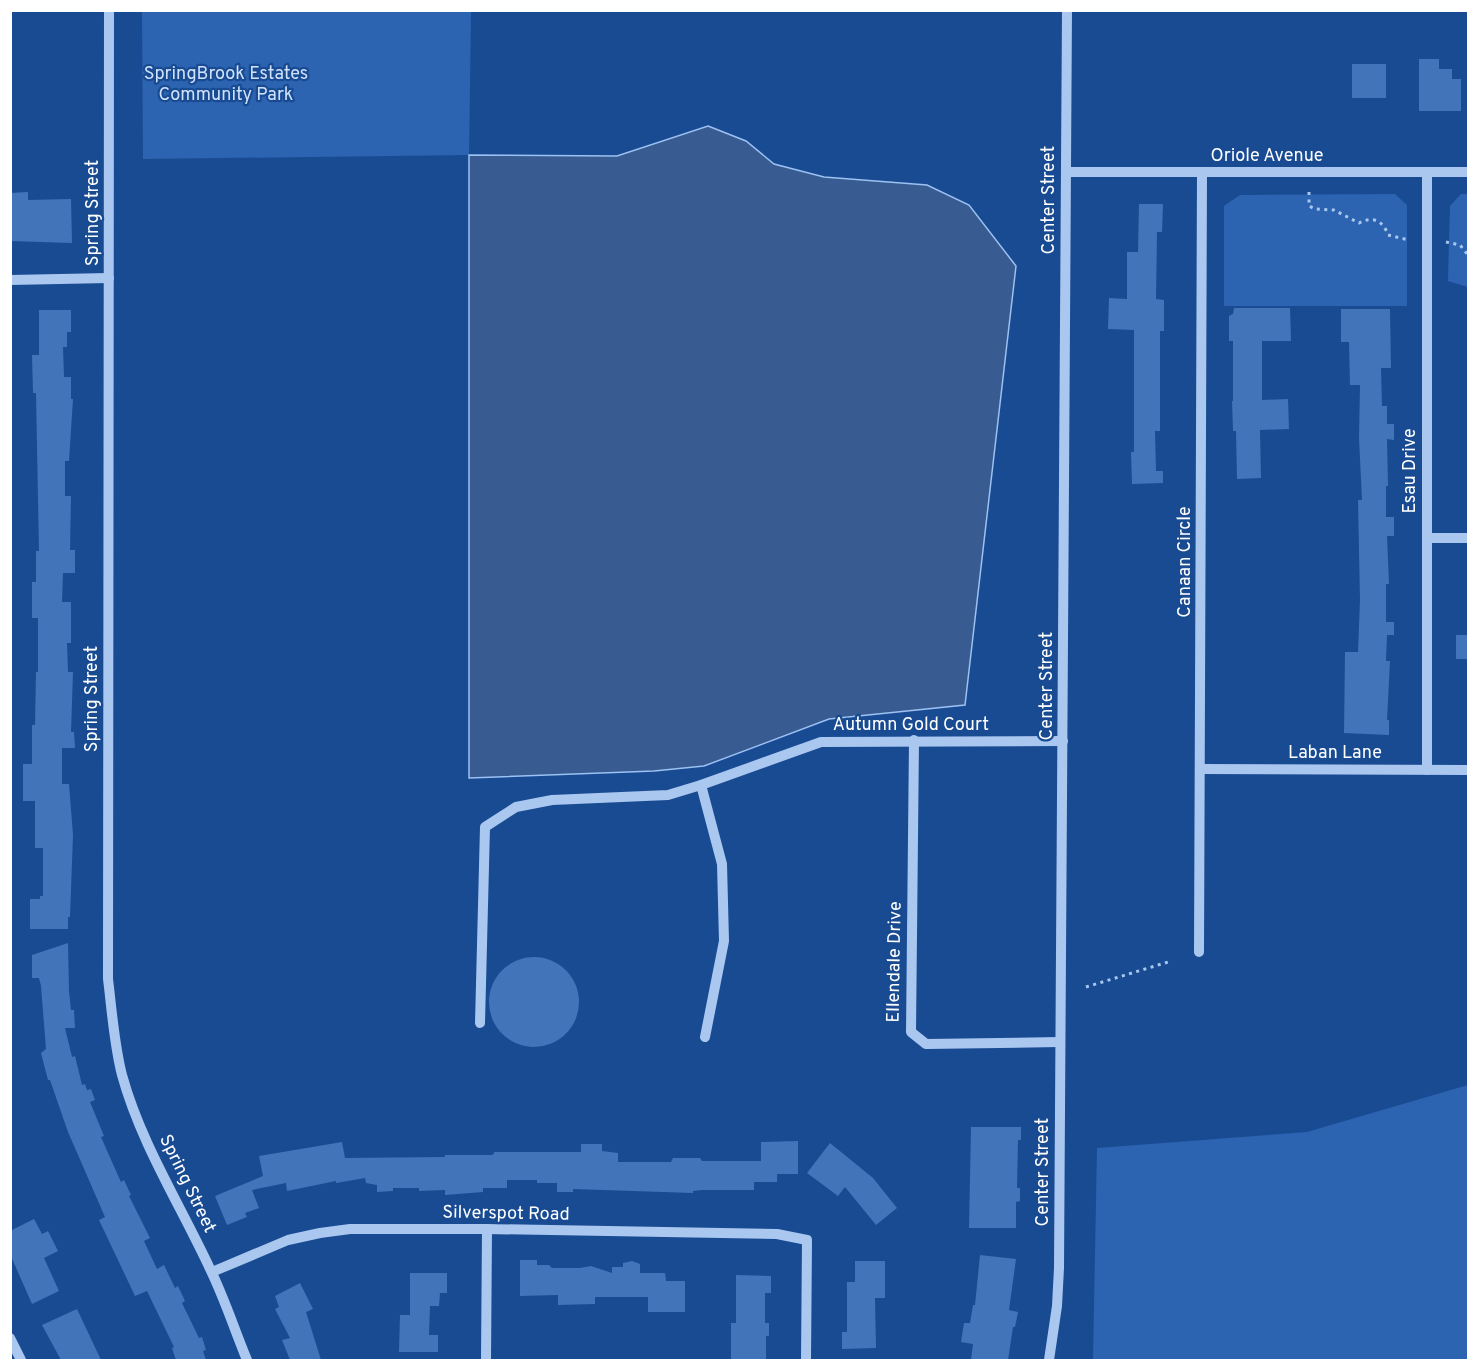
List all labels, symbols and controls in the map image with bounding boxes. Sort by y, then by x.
park label: SpringBrook Estates Community Park [144,63,308,107]
street label: Oriole Avenue [1211,145,1323,168]
street label: Center Street [1038,146,1061,254]
street label: Spring Street [82,160,105,266]
street label: Esau Drive [1399,428,1422,514]
street label: Canaan Circle [1174,506,1197,618]
street label: Center Street [1036,632,1059,740]
street label: Spring Street [81,646,104,752]
street label: Autumn Gold Court [833,714,989,737]
street label: Laban Lane [1288,742,1382,765]
street label: Ellendale Drive [882,901,908,1023]
street label: Center Street [1032,1118,1055,1226]
street label: Spring Street [153,1131,221,1237]
street label: Silverspot Road [442,1201,570,1227]

